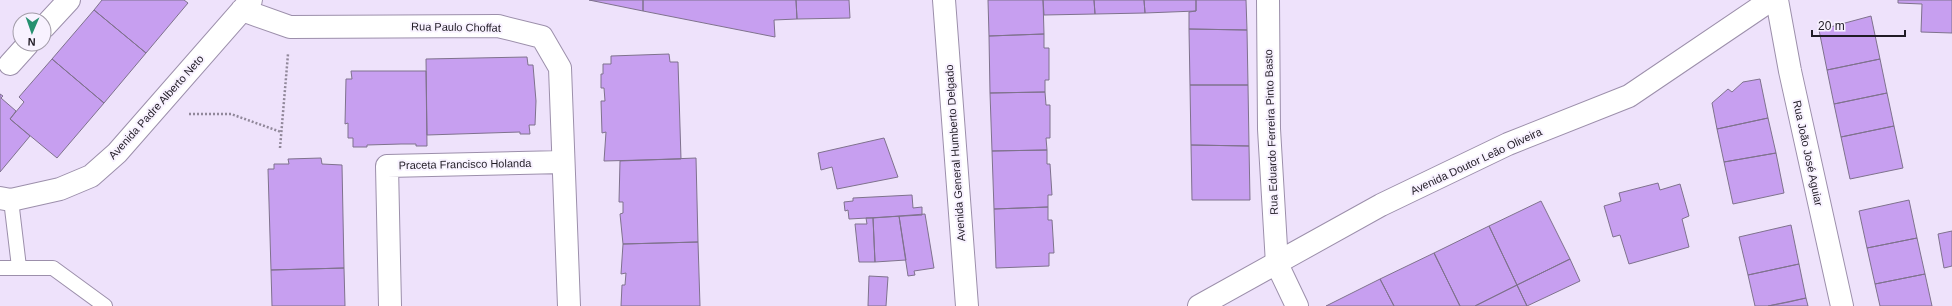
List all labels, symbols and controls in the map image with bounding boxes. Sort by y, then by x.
north arrow [12,12,52,52]
scale bar [1812,12,1905,38]
text: 20 m [1818,19,1845,33]
street label: Rua Paulo Choffat [411,20,501,34]
text: N [27,36,36,48]
street label: Rua Eduardo Ferreira Pinto Basto [1262,49,1280,215]
street label: Avenida Padre Alberto Neto [106,53,206,161]
street label: Avenida General Humberto Delgado [943,64,967,242]
street label: Rua João José Aguiar [1791,99,1825,207]
street label: Avenida Doutor Leão Oliveira [1408,125,1544,197]
street label: Praceta Francisco Holanda [399,157,532,171]

